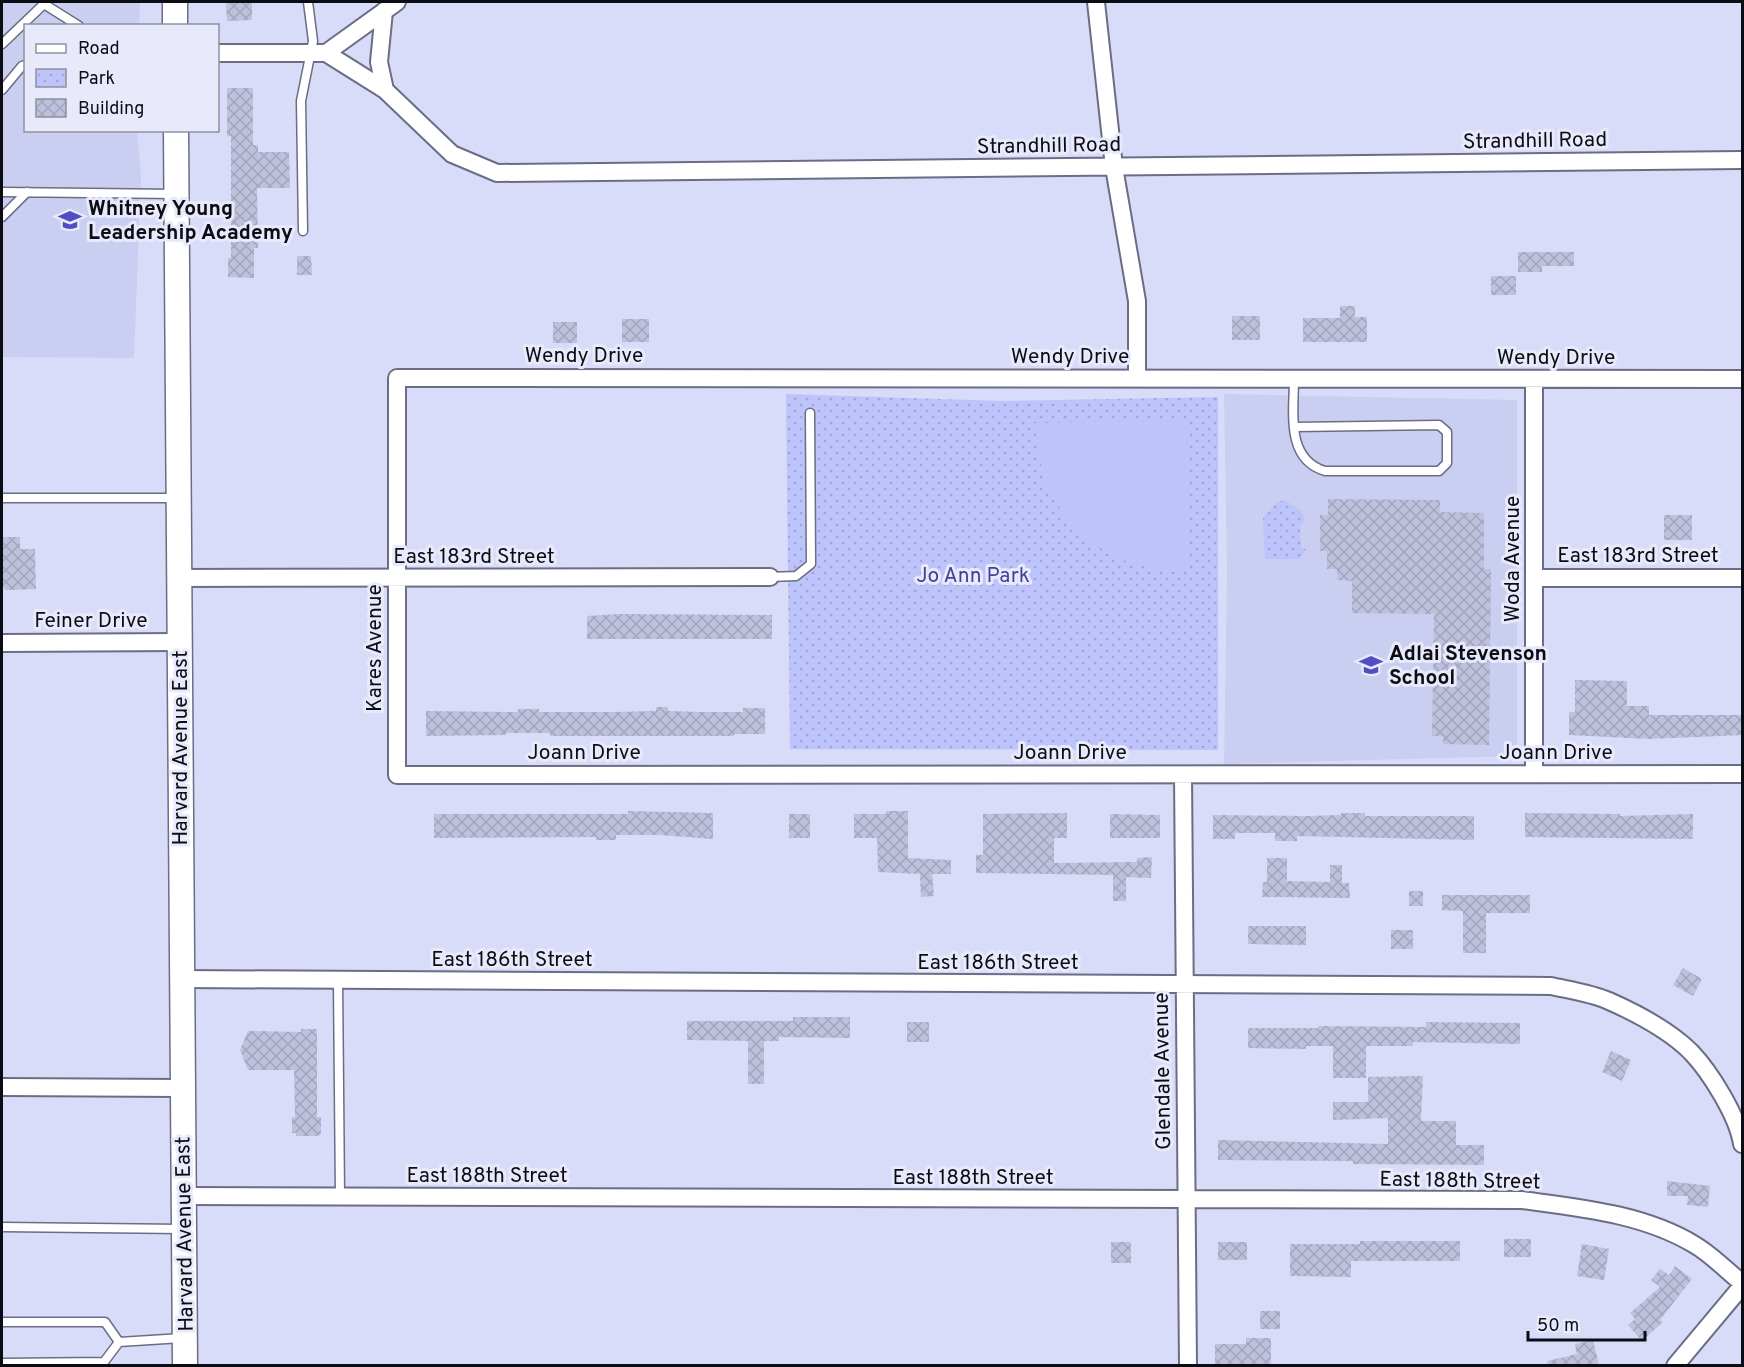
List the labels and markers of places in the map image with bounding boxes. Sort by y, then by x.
place label: Whitney Young Leadership Academy [88,196,293,247]
school or university icon: Whitney Young Leadership Academy [57,207,83,233]
place label: Adlai Stevenson School [1389,641,1547,692]
school or university icon: Adlai Stevenson School [1358,652,1384,678]

